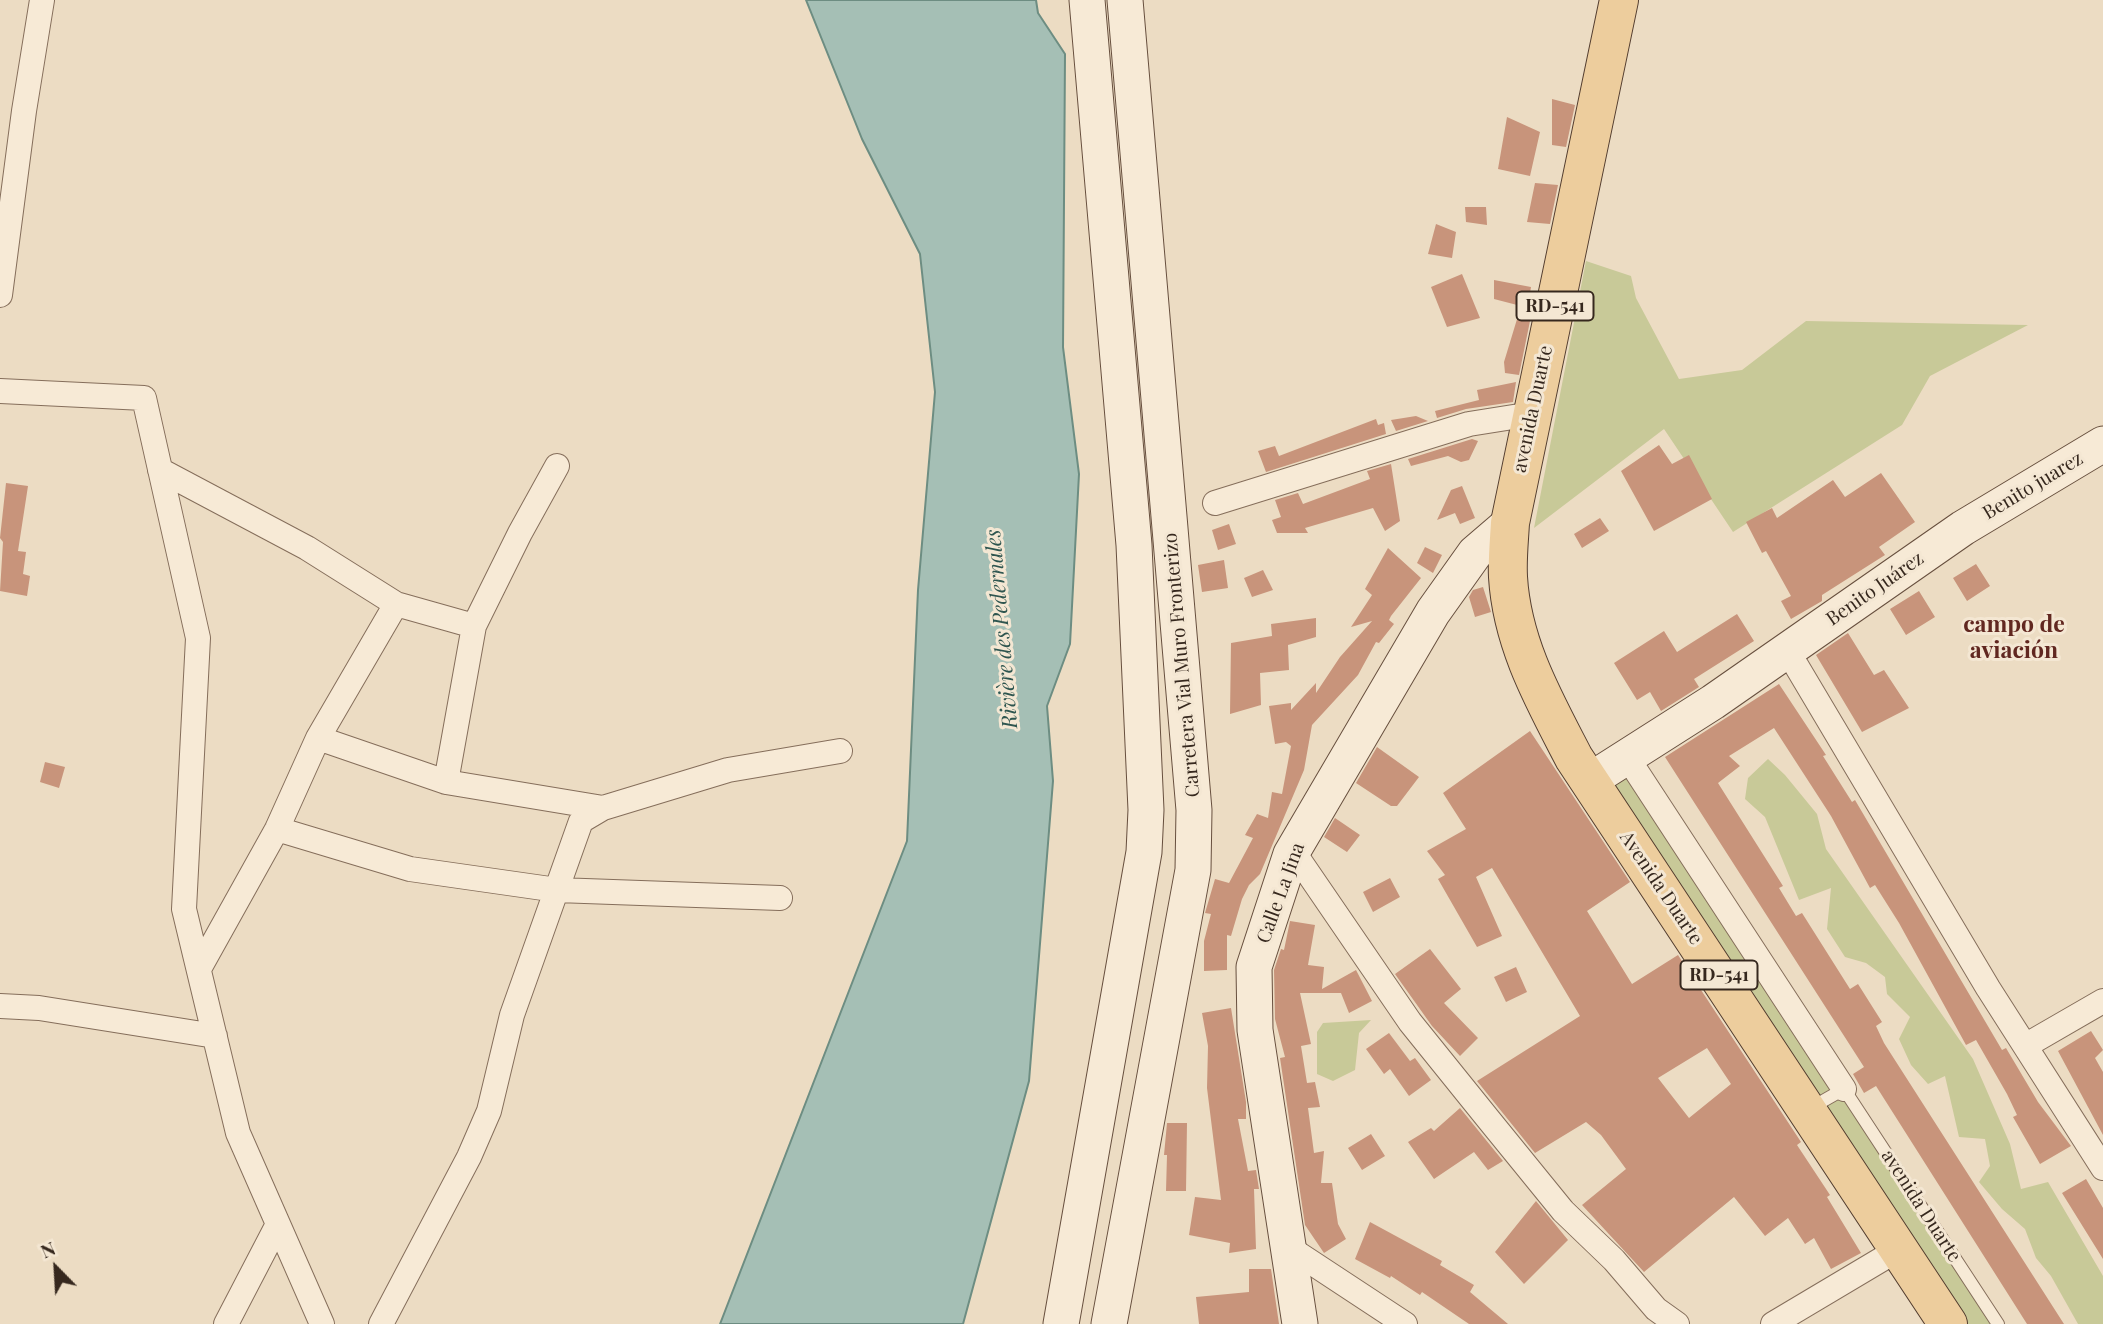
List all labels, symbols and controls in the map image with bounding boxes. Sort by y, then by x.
road number: RD-541 [1516,292,1594,320]
street label: avenida Duarte [1508,343,1558,475]
street label: Benito juarez [1979,447,2087,525]
water label: Rivière des Pedernales [981,528,1023,730]
street label: Carretera Vial Muro Fronterizo [1159,532,1205,798]
street label: Benito Juárez [1822,547,1928,631]
district label: campo de aviación [1963,611,2065,665]
street label: Avenida Duarte [1615,827,1707,949]
street label: Calle La Jina [1252,840,1310,946]
road number: RD-541 [1680,960,1758,990]
street label: avenida Duarte [1876,1146,1966,1266]
north arrow [21,1233,91,1303]
text: N [36,1234,59,1263]

